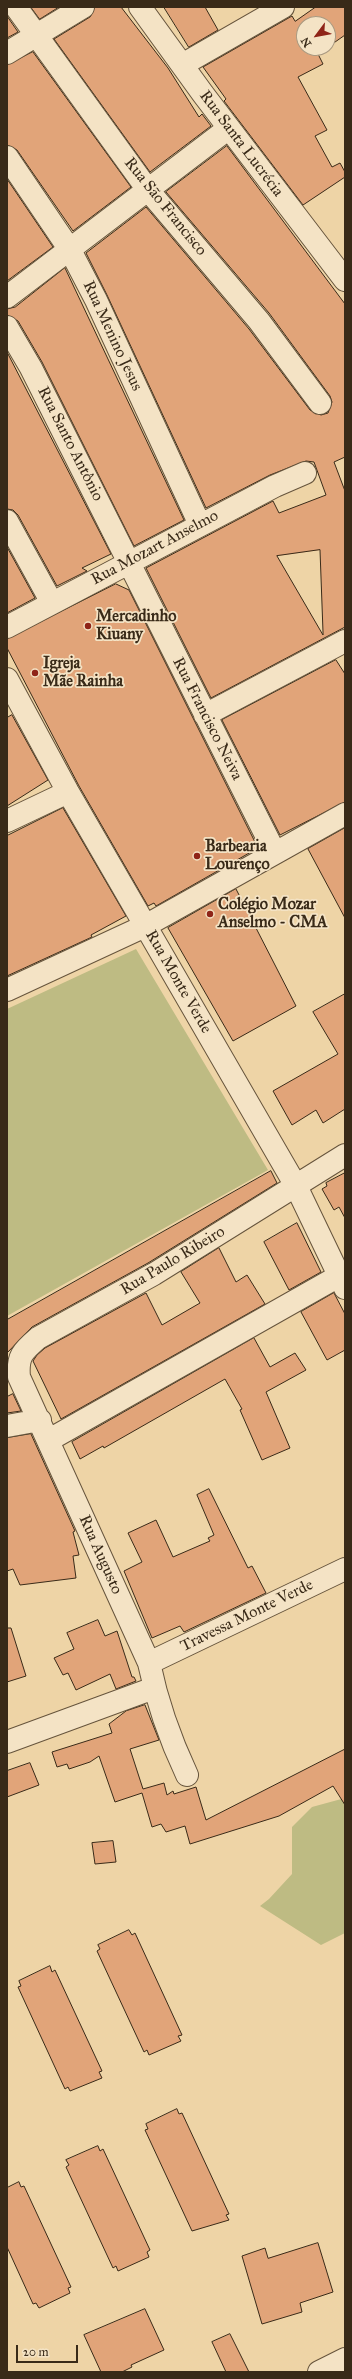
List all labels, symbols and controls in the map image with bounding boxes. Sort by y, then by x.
north arrow [296,16,336,56]
text: N [298,35,314,50]
street label: Rua Santa Lucrécia [195,87,287,201]
street label: Rua São Francisco [120,154,210,260]
street label: Rua Menino Jesus [78,278,146,394]
street label: Rua Santo Antônio [33,383,107,505]
street label: Rua Mozart Anselmo [88,506,222,590]
place label: Mercadinho Kiuany [96,607,177,645]
marker: Mercadinho Kiuany [83,621,93,631]
place label: Igreja Mãe Rainha [43,654,123,692]
street label: Rua Francisco Neiva [168,654,246,784]
marker: Igreja Mãe Rainha [30,668,40,678]
place label: Barbearia Lourenço [205,837,270,875]
marker: Barbearia Lourenço [192,851,202,861]
place label: Colégio Mozar Anselmo - CMA [218,895,327,933]
marker: Colégio Mozar Anselmo - CMA [205,909,215,919]
street label: Rua Monte Verde [141,927,215,1037]
street label: Rua Paulo Ribeiro [117,1222,229,1300]
street label: Rua Augusto [74,1512,126,1598]
street label: Travessa Monte Verde [177,1576,317,1656]
scale bar [18,2337,80,2363]
text: 20 m [23,2345,49,2359]

